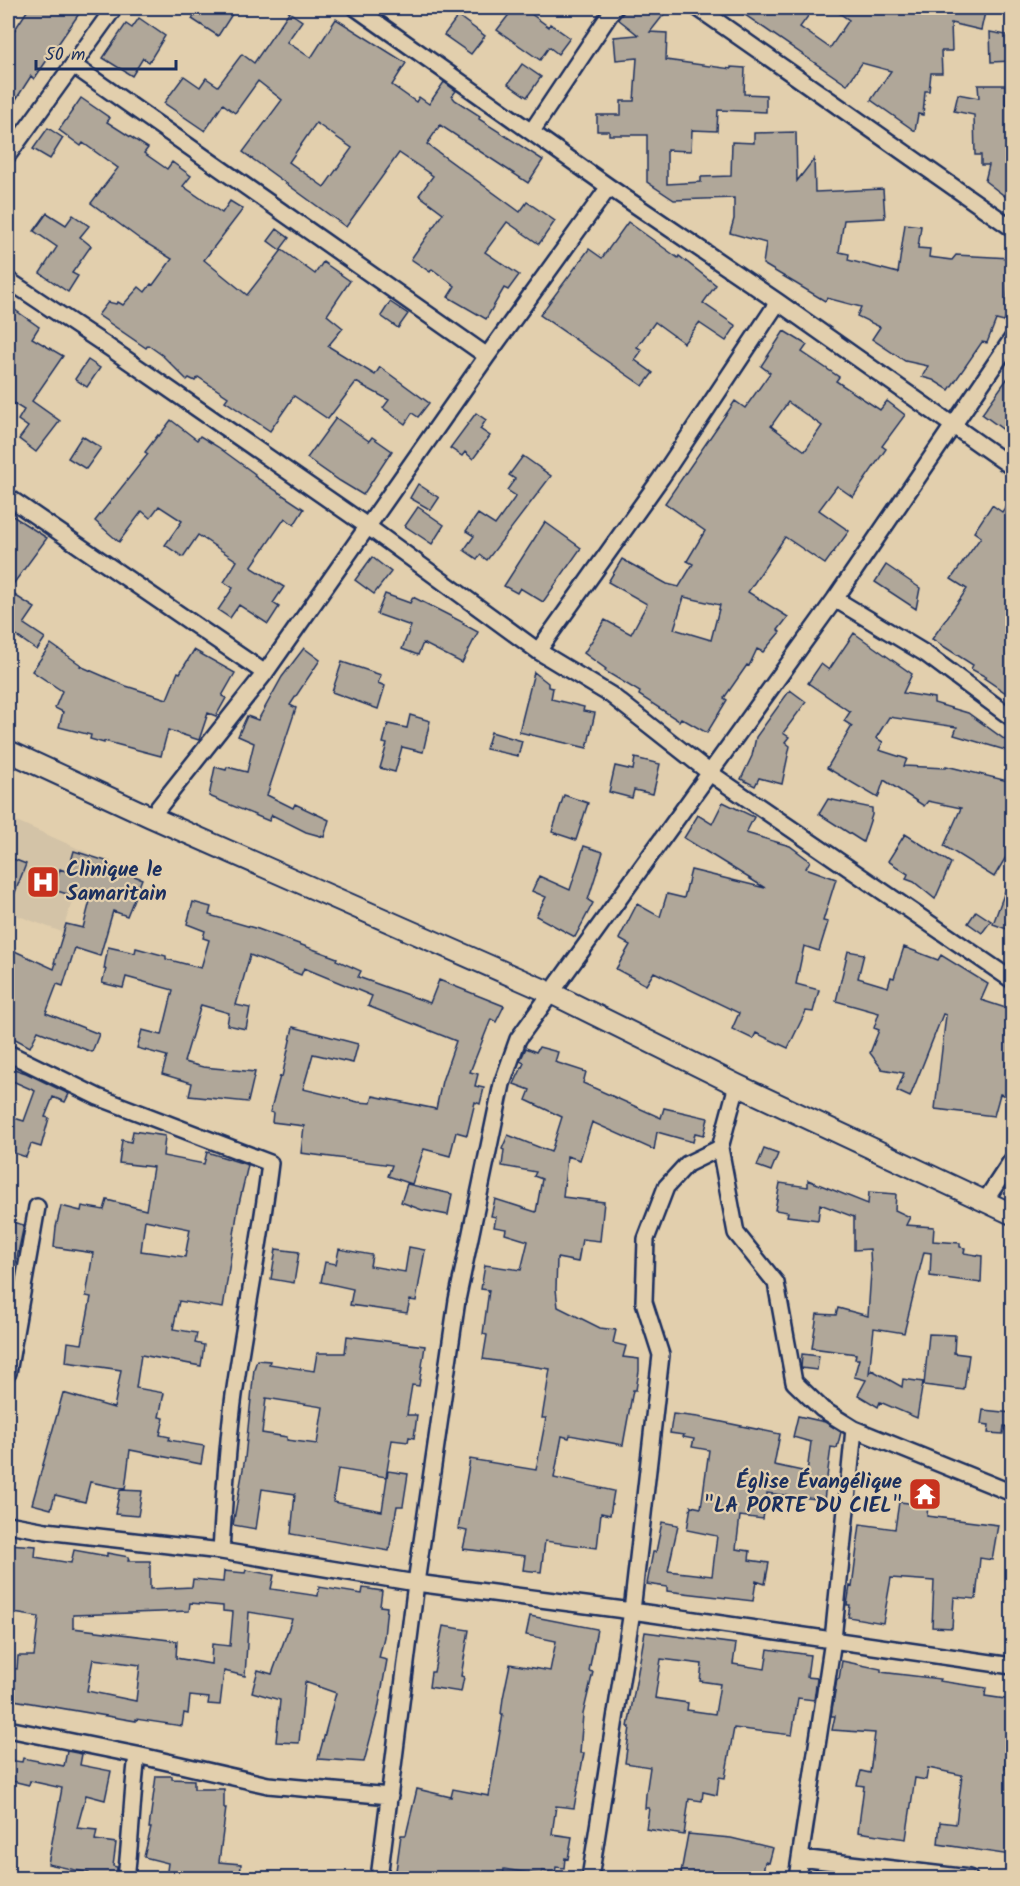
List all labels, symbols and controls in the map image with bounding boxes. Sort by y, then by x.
scale bar [36,33,176,71]
text: 50 m [45,41,85,70]
place label: Clinique le Samaritain [66,854,167,911]
hospital icon: Clinique le Samaritain [25,864,61,900]
place label: Église Évangélique "LA PORTE DU CIEL" [704,1466,902,1523]
temple icon: Église Évangélique "LA PORTE DU CIEL" [907,1476,943,1512]

